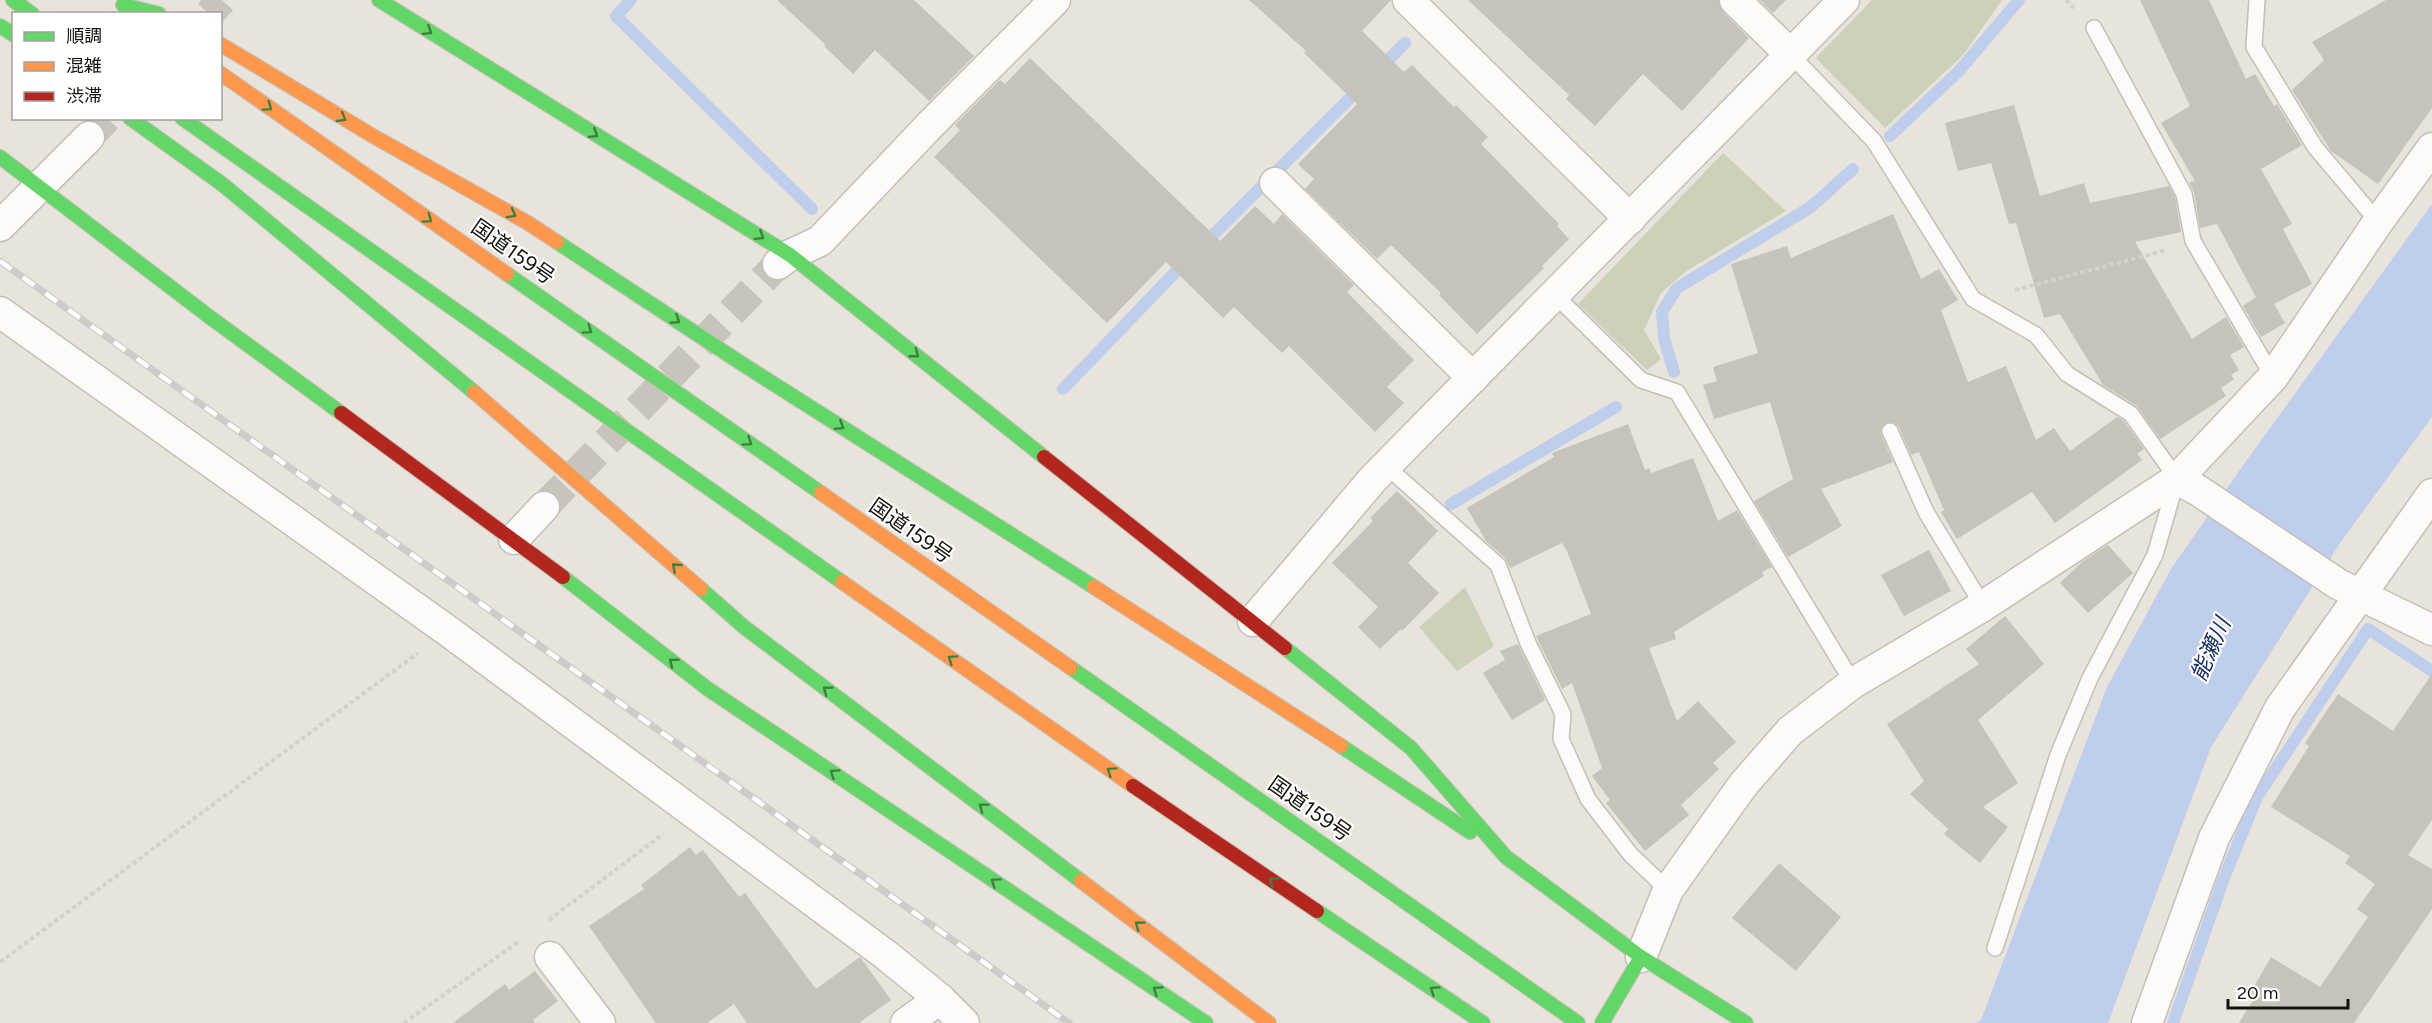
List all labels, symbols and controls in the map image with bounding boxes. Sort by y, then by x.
legend [12,12,222,120]
one-way arrow [422,23,432,35]
text: 順調 [66,25,102,47]
text: 混雑 [66,55,102,77]
text: 渋滞 [66,85,102,107]
one-way arrow [262,100,273,111]
one-way arrow [336,111,347,122]
one-way arrow [588,126,598,138]
one-way arrow [506,207,516,218]
one-way arrow [422,212,433,223]
street label: 国道159号 [467,214,560,289]
one-way arrow [754,229,764,241]
one-way arrow [669,313,680,324]
one-way arrow [581,323,592,334]
one-way arrow [908,346,919,357]
one-way arrow [834,418,844,430]
one-way arrow [741,435,752,446]
street label: 国道159号 [865,493,958,568]
one-way arrow [672,563,683,574]
water label: 能瀬川 [2185,612,2237,685]
one-way arrow [947,655,958,666]
one-way arrow [669,658,680,669]
one-way arrow [823,686,834,697]
one-way arrow [1107,767,1118,778]
one-way arrow [829,769,840,780]
street label: 国道159号 [1264,771,1357,846]
one-way arrow [979,804,990,815]
one-way arrow [1268,877,1279,888]
one-way arrow [991,878,1002,889]
one-way arrow [1134,921,1145,932]
scale bar [2228,972,2348,1010]
text: 20 m [2237,982,2278,1004]
one-way arrow [1430,986,1441,997]
one-way arrow [1153,987,1164,998]

